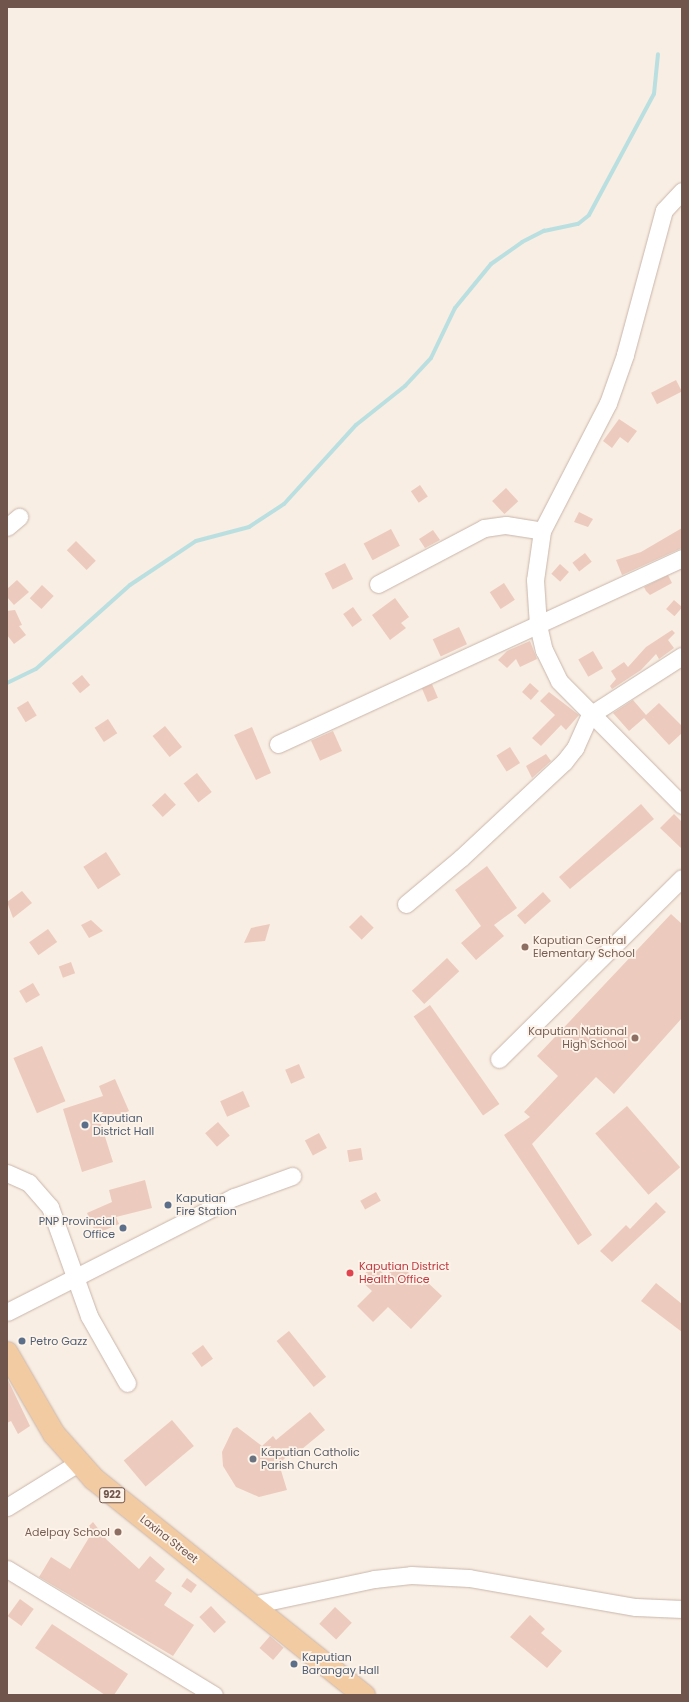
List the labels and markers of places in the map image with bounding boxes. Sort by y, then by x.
place label: Kaputian Central Elementary School [533,934,635,960]
marker: Kaputian Central Elementary School [520,942,530,952]
place label: Kaputian National High School [528,1025,627,1051]
marker: Kaputian National High School [630,1033,640,1043]
place label: Kaputian District Hall [93,1112,154,1138]
marker: Kaputian District Hall [80,1120,90,1130]
place label: Kaputian Fire Station [176,1192,237,1218]
marker: Kaputian Fire Station [163,1200,173,1210]
place label: PNP Provincial Office [39,1215,115,1241]
marker: PNP Provincial Office [118,1223,128,1233]
place label: Kaputian District Health Office [359,1260,449,1286]
marker: Kaputian District Health Office [344,1267,356,1279]
place label: Petro Gazz [30,1334,87,1348]
marker: Petro Gazz [17,1336,27,1346]
place label: Kaputian Catholic Parish Church [261,1446,360,1472]
marker: Kaputian Catholic Parish Church [248,1454,258,1464]
place label: Adelpay School [25,1525,110,1539]
marker: Adelpay School [113,1527,123,1537]
place label: Kaputian Barangay Hall [302,1651,379,1677]
marker: Kaputian Barangay Hall [289,1659,299,1669]

